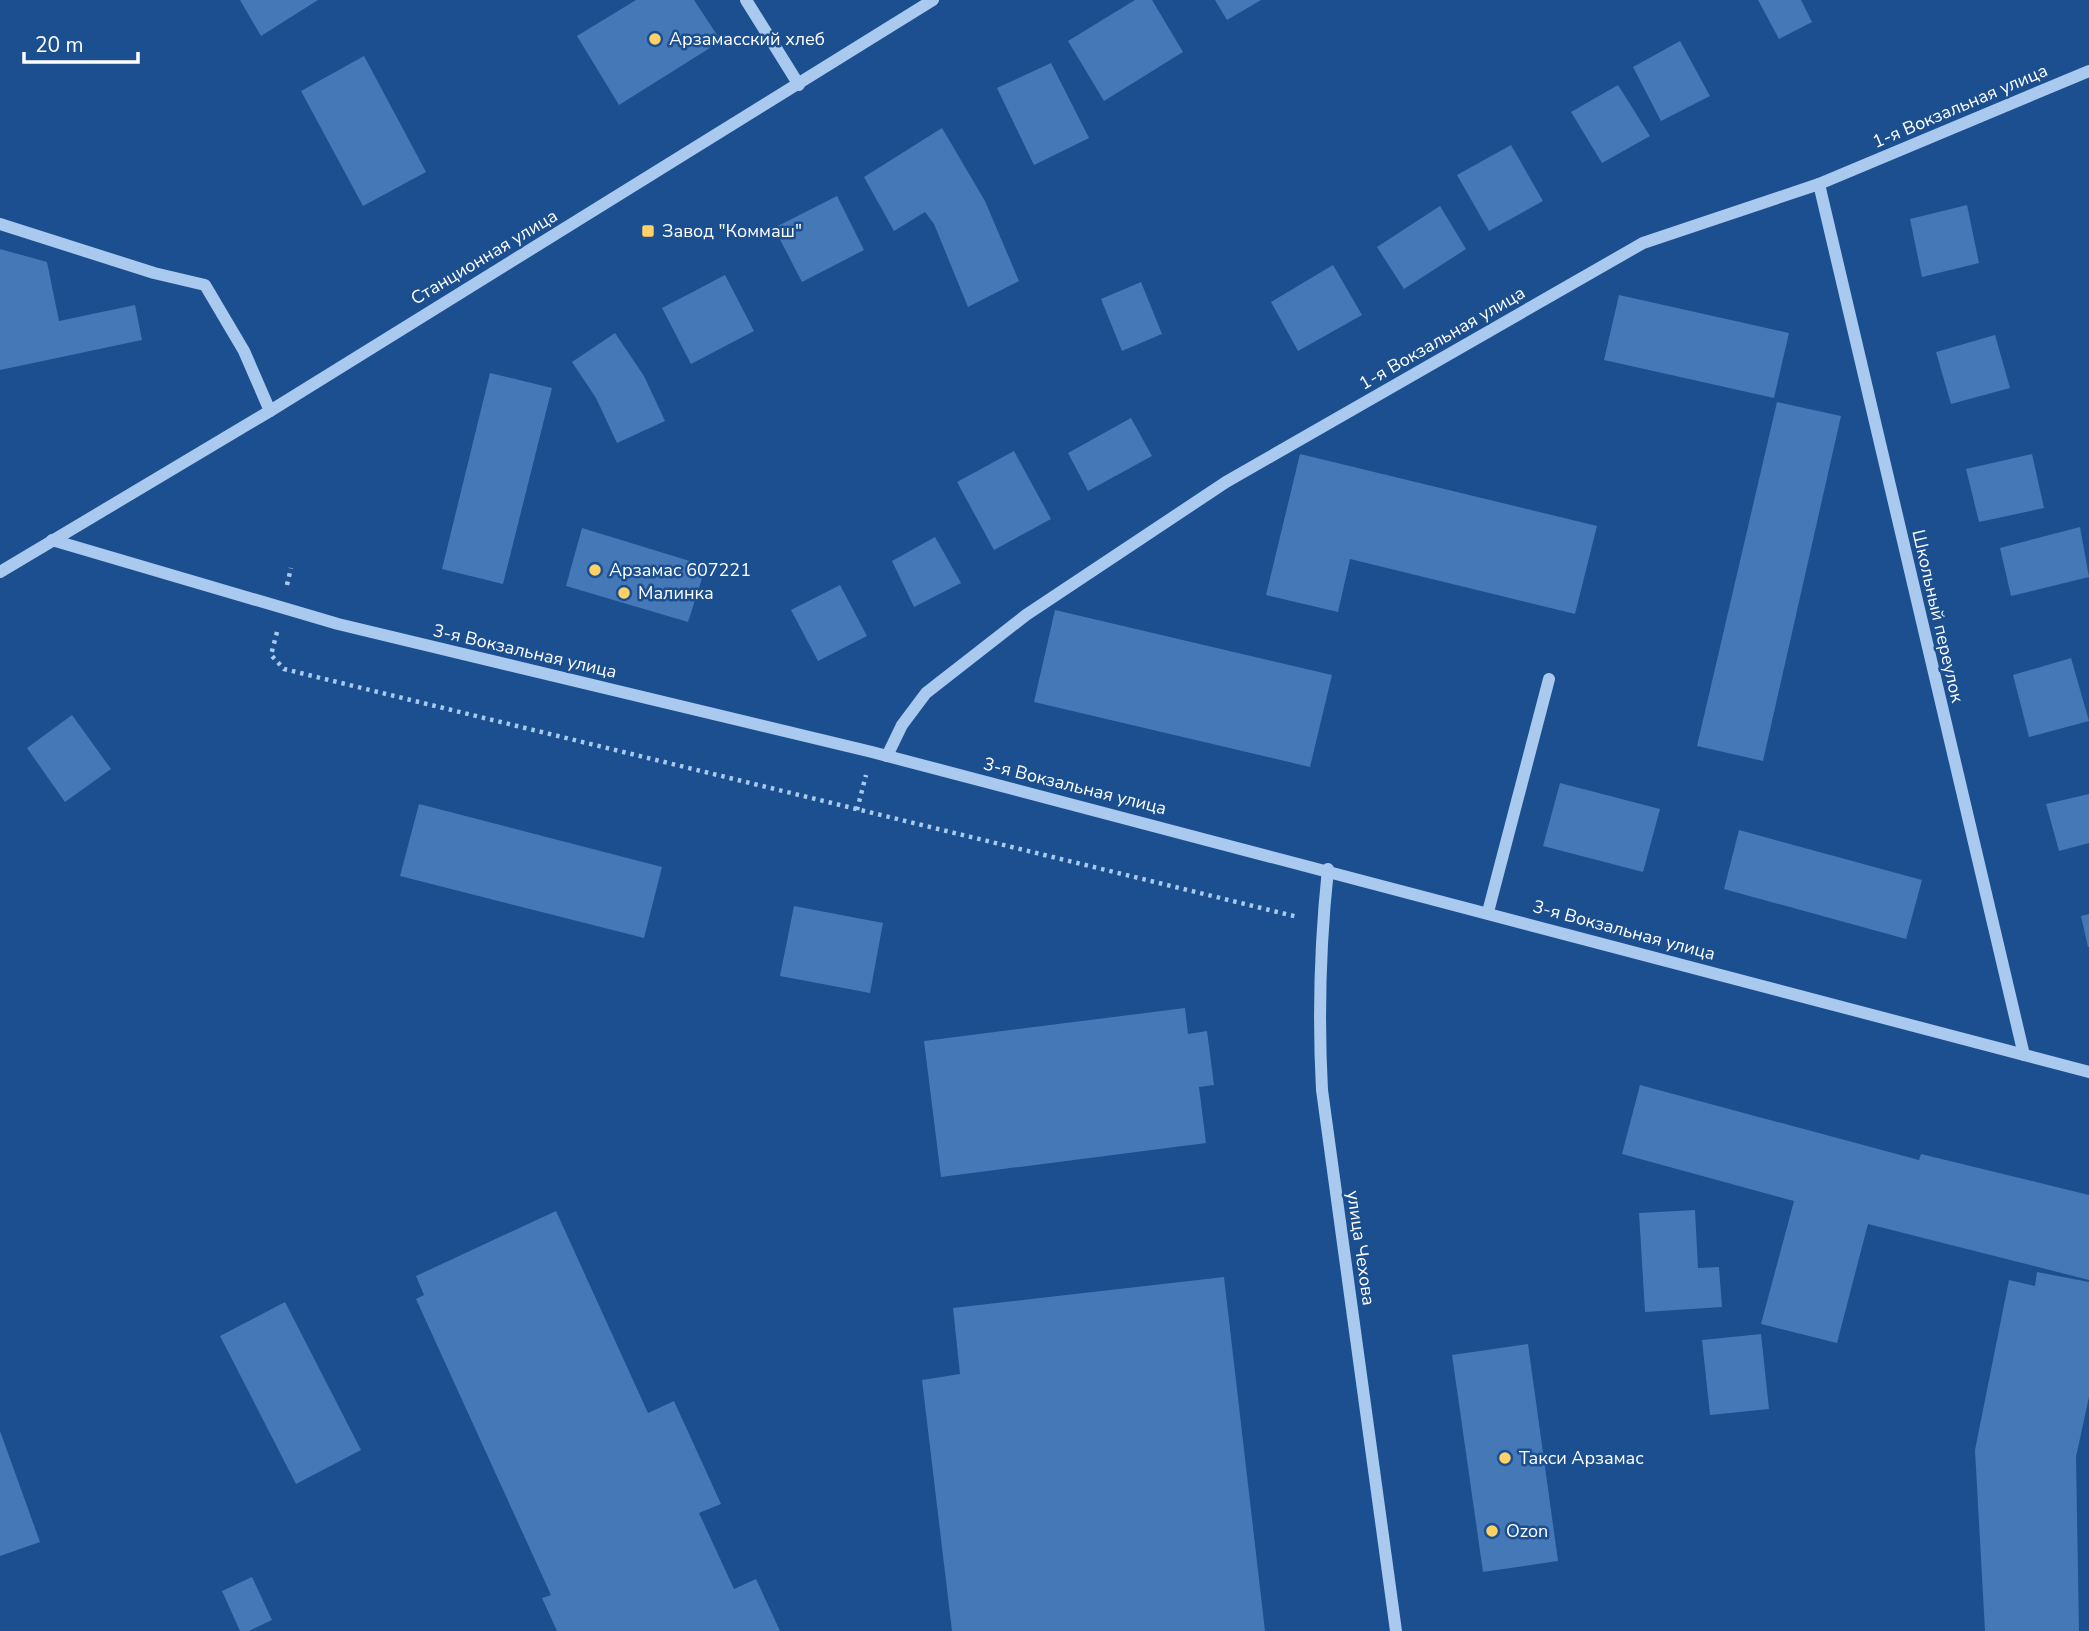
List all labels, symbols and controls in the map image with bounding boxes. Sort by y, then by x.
scale bar [24,21,138,65]
place label: Арзамасский хлеб [669,27,825,51]
text: 20 m [35,31,84,59]
marker: Арзамасский хлеб [647,31,663,47]
street label: 1-я Вокзальная улица [1869,58,2051,154]
street label: Станционная улица [406,204,562,310]
place label: Завод "Коммаш" [662,219,802,243]
marker: Завод "Коммаш" [640,223,656,239]
street label: 1-я Вокзальная улица [1355,281,1529,395]
street label: Школьный переулок [1906,527,1970,705]
place label: Арзамас 607221 [609,558,751,582]
marker: Арзамас 607221 [587,562,603,578]
place label: Малинка [638,581,714,605]
marker: Малинка [616,585,632,601]
street label: 3-я Вокзальная улица [431,618,619,684]
street label: 3-я Вокзальная улица [981,752,1169,820]
street label: 3-я Вокзальная улица [1530,894,1718,966]
street label: улица Чехова [1341,1189,1381,1307]
place label: Такси Арзамас [1519,1446,1644,1470]
marker: Такси Арзамас [1497,1450,1513,1466]
place label: Ozon [1506,1519,1548,1543]
marker: Ozon [1484,1523,1500,1539]

